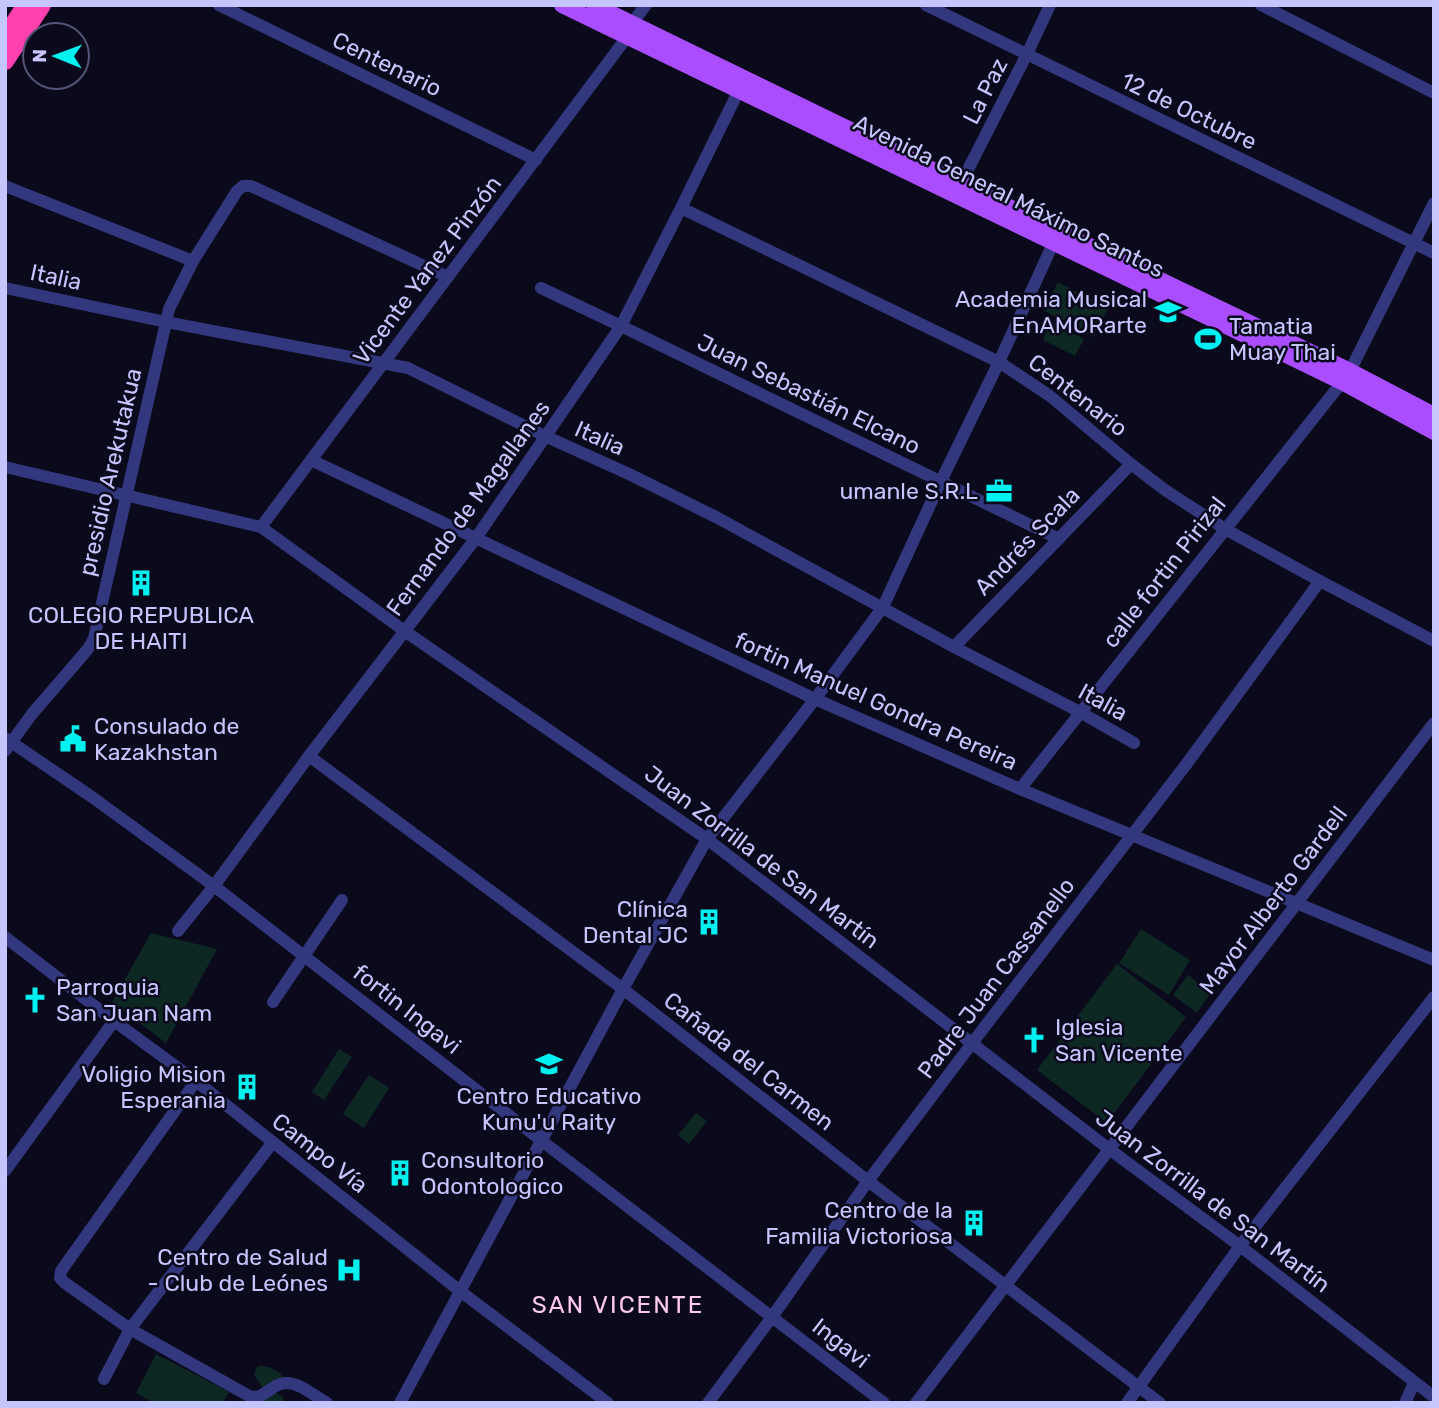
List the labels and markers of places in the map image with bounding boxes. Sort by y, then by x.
place label: Academia Musical EnAMORarte [955,285,1147,339]
school or university icon: Academia Musical EnAMORarte [1153,297,1183,327]
place label: Tamatia Muay Thai [1229,312,1336,366]
sports icon: Tamatia Muay Thai [1193,324,1223,354]
office icon: umanle S.R.L [984,476,1014,506]
place label: umanle S.R.L [839,477,978,505]
building icon: COLEGIO REPUBLICA DE HAITI [126,568,156,598]
place label: COLEGIO REPUBLICA DE HAITI [28,601,254,655]
place label: Consulado de Kazakhstan [94,712,239,766]
public building icon: Consulado de Kazakhstan [58,724,88,754]
place label: Clínica Dental JC [583,895,688,949]
building icon: Clínica Dental JC [694,907,724,937]
place label: Parroquia San Juan Nam [56,973,212,1027]
church icon: Parroquia San Juan Nam [20,985,50,1015]
place label: Iglesia San Vicente [1055,1013,1183,1067]
church icon: Iglesia San Vicente [1019,1025,1049,1055]
school or university icon: Centro Educativo Kunu'u Raity [534,1049,564,1079]
place label: Voligio Mision Esperania [81,1060,226,1114]
building icon: Voligio Mision Esperania [232,1072,262,1102]
place label: Centro Educativo Kunu'u Raity [456,1082,642,1136]
place label: Consultorio Odontologico [421,1146,563,1200]
building icon: Consultorio Odontologico [385,1158,415,1188]
place label: Centro de la Familia Victoriosa [765,1196,953,1250]
building icon: Centro de la Familia Victoriosa [959,1208,989,1238]
place label: Centro de Salud - Club de Leónes [148,1243,328,1297]
hospital icon: Centro de Salud - Club de Leónes [334,1255,364,1285]

